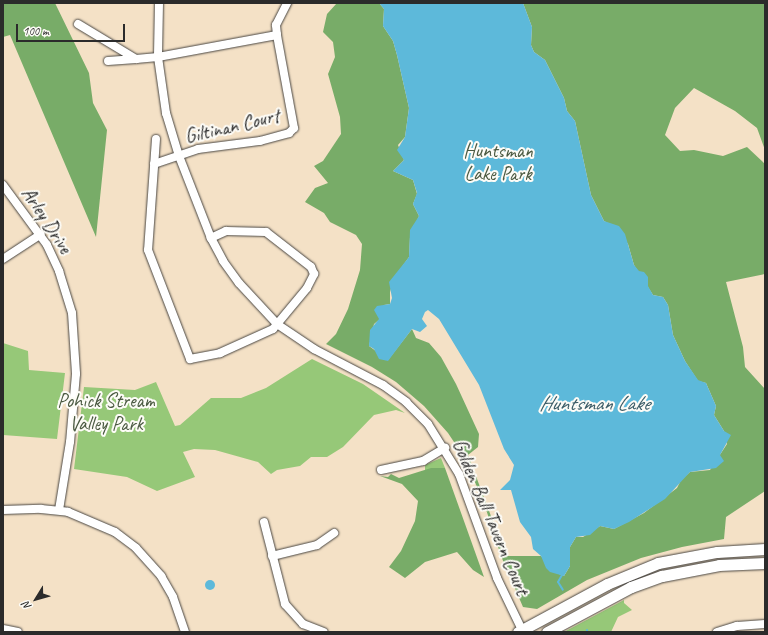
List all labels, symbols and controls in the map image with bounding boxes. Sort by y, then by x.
scale bar [18,16,127,42]
text: 100 m [23,23,49,39]
street label: Giltinan Court [182,103,282,149]
park label: Huntsman Lake Park [463,138,533,185]
street label: Arley Drive [17,182,77,258]
park label: Pohick Stream Valley Park [57,389,155,436]
water label: Huntsman Lake [539,390,649,416]
street label: Golden Ball Tavern Court [447,436,535,598]
north arrow [16,579,56,619]
text: N [19,599,34,613]

